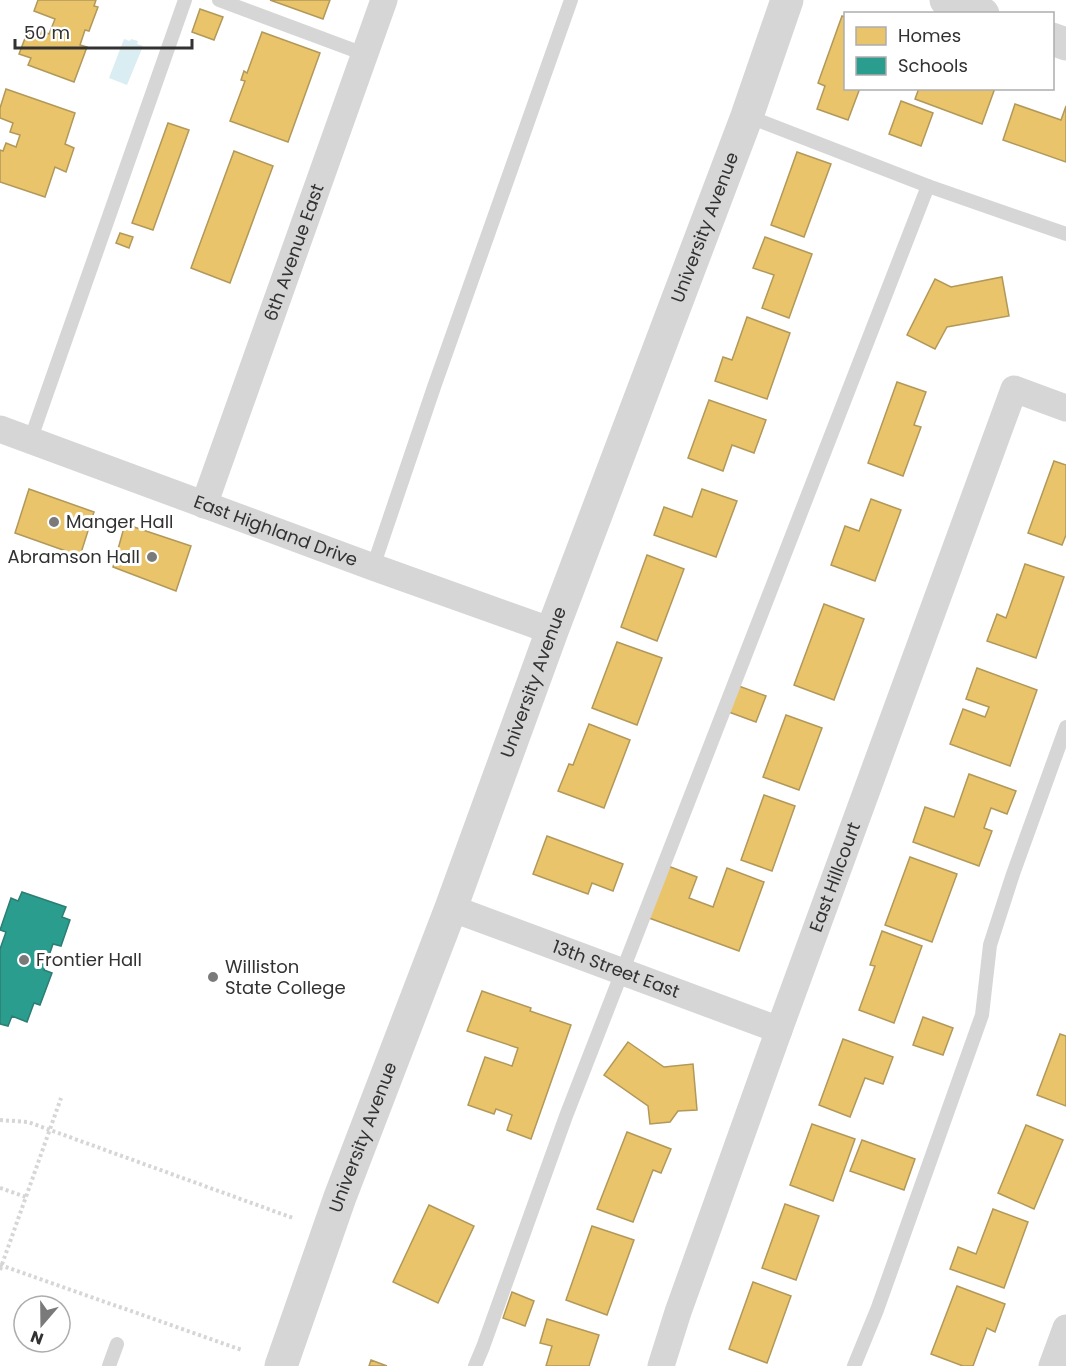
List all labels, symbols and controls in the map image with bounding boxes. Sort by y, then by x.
scale bar [15,12,192,50]
legend [844,12,1054,90]
text: 50 m [24,20,70,45]
text: Homes [898,23,961,48]
text: Schools [898,53,968,78]
street label: University Avenue [664,148,744,306]
street label: 6th Avenue East [258,180,329,324]
street label: East Highland Drive [190,489,361,572]
place label: Manger Hall [66,509,174,534]
marker: Manger Hall [47,515,61,529]
place label: Abramson Hall [8,544,140,569]
marker: Abramson Hall [145,550,159,564]
street label: University Avenue [494,603,572,761]
street label: East Hillcourt [803,819,866,935]
street label: 13th Street East [549,934,683,1004]
place label: Frontier Hall [36,947,142,972]
marker: Frontier Hall [17,953,31,967]
place label: Williston State College [225,954,346,1000]
marker: Williston State College [206,970,220,984]
street label: University Avenue [323,1058,403,1216]
north arrow [12,1294,72,1354]
text: N [27,1325,47,1350]

